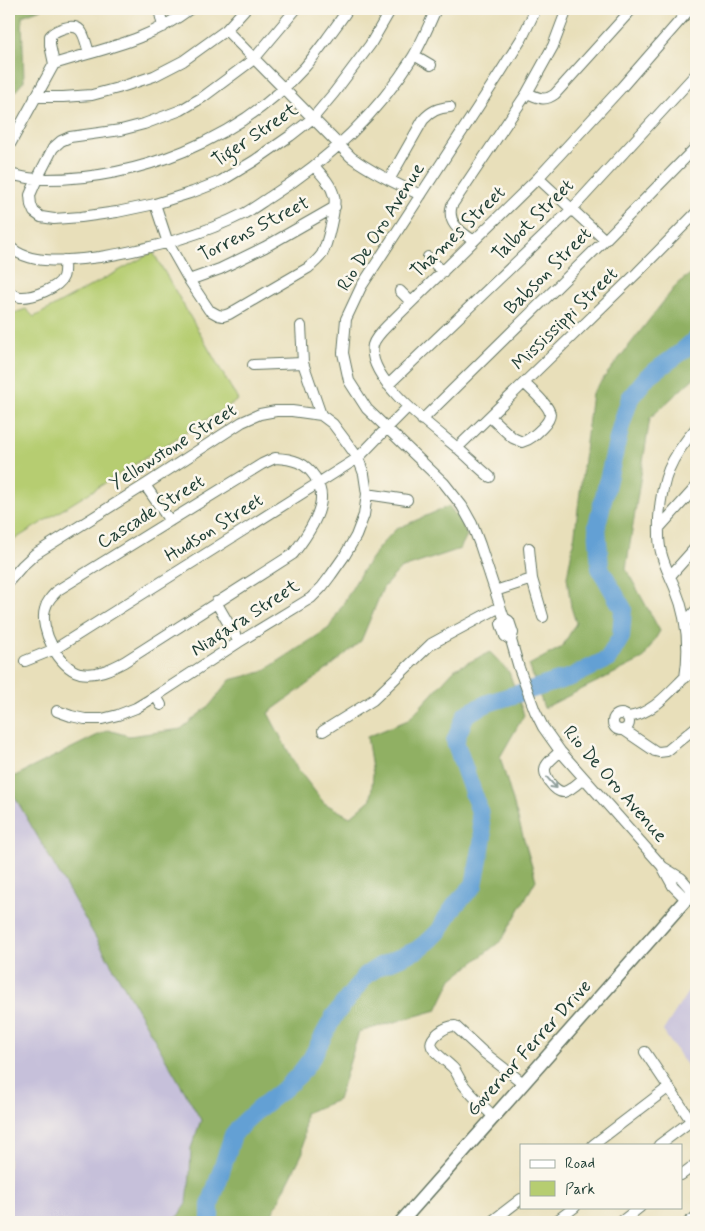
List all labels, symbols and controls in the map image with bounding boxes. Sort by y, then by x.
street label: Tiger Street [207,97,305,176]
street label: Rio De Oro Avenue [331,158,431,296]
street label: Talbot Street [486,173,580,267]
street label: Thames Street [405,180,511,284]
street label: Torrens Street [194,190,314,268]
street label: Babson Street [499,222,597,320]
street label: Mississippi Street [507,262,623,376]
street label: Yellowstone Street [104,398,242,496]
street label: Cascade Street [92,469,210,555]
street label: Hudson Street [160,488,268,568]
street label: Niagara Street [186,574,306,665]
street label: Rio De Oro Avenue [557,720,673,848]
one-way arrow [546,777,557,790]
street label: Governor Ferrer Drive [461,974,597,1122]
legend [520,1144,682,1208]
text: Road [565,1154,595,1174]
text: Park [565,1180,595,1200]

